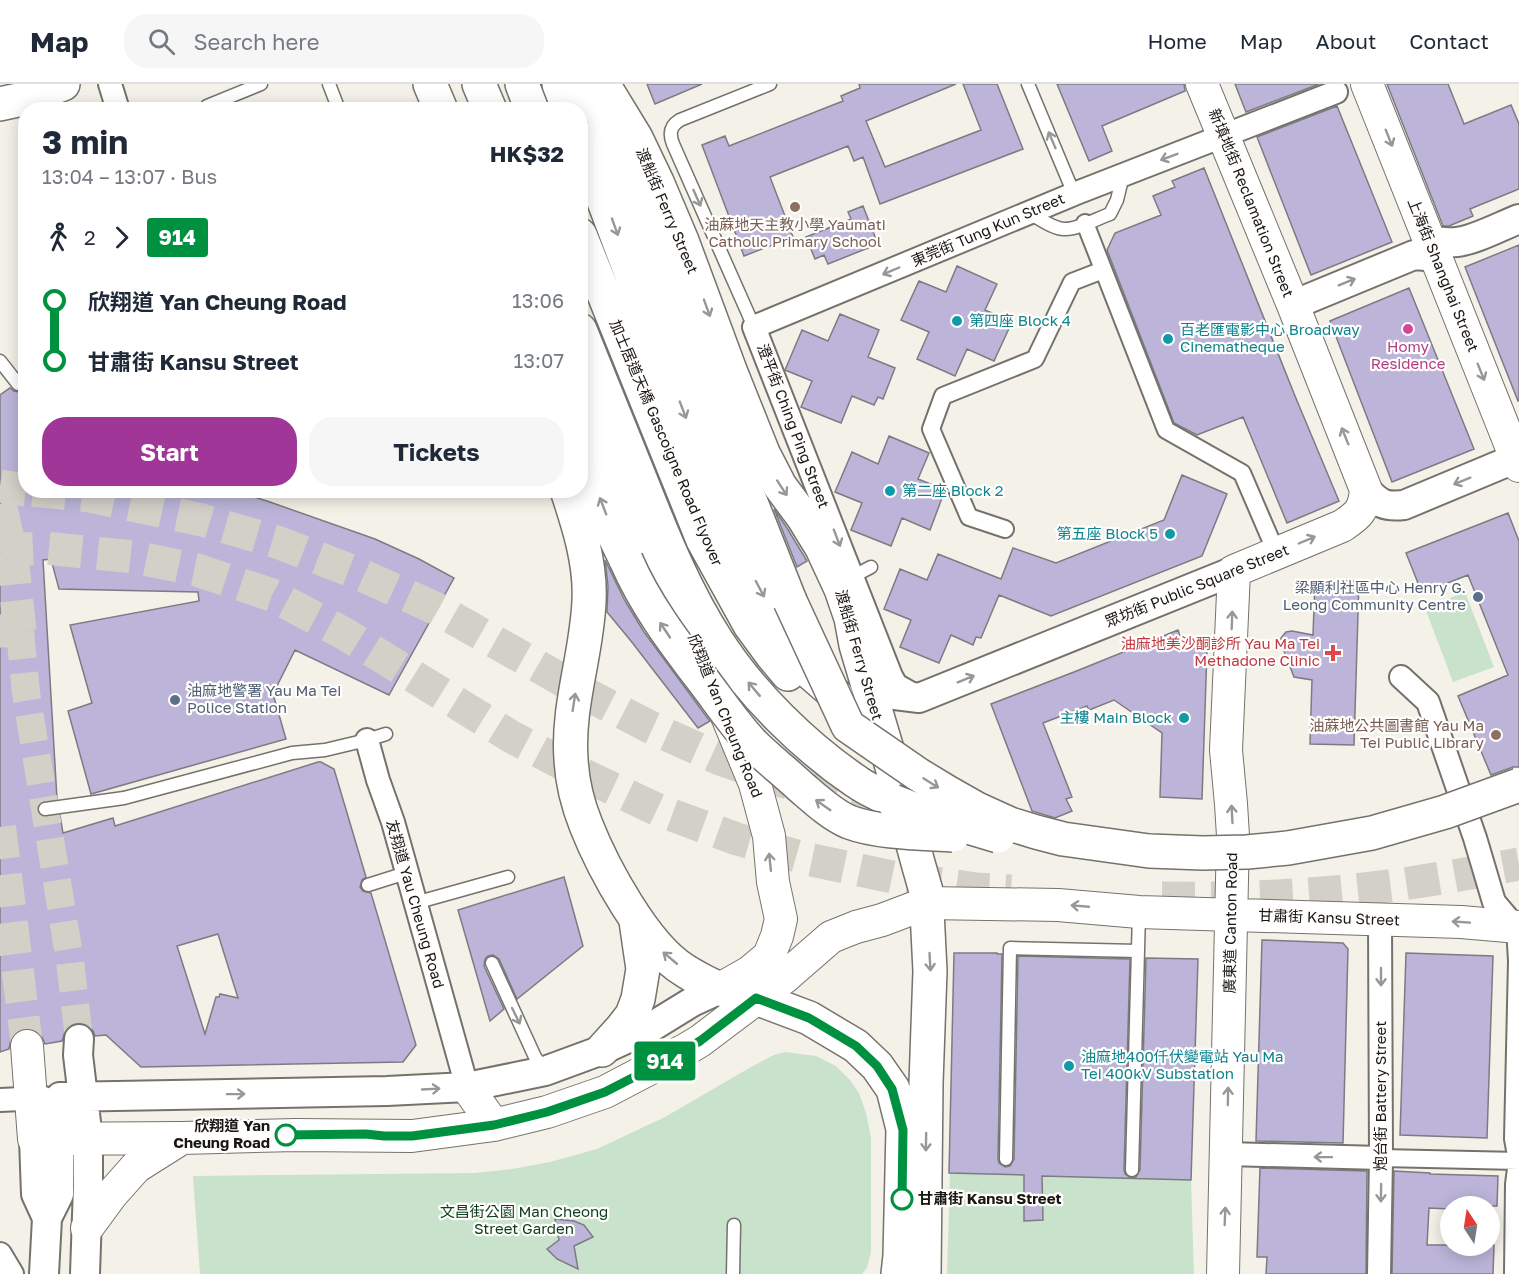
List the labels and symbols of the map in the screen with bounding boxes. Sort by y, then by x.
street label: 新填地街 Reclamation Street [1206,106,1298,300]
one-way arrow [1384,129,1395,147]
one-way arrow [1045,132,1057,150]
street label: 渡船街 Ferry Street [633,145,703,276]
one-way arrow [1160,152,1178,163]
one-way arrow [691,188,703,206]
street label: 東莞街 Tung Kun Street [908,189,1067,269]
street label: 上海街 Shanghai Street [1405,195,1483,354]
marker: 油蔴地天主教小學 Yaumati Catholic Primary School [788,200,802,214]
place label: 油蔴地天主教小學 Yaumati Catholic Primary School [704,215,886,250]
one-way arrow [610,218,621,236]
one-way arrow [882,266,901,277]
one-way arrow [1337,276,1356,287]
one-way arrow [703,298,714,317]
place label: 第四座 Block 4 [969,311,1071,329]
marker: 第四座 Block 4 [950,314,964,328]
street label: 加士居道天橋 Gascoigne Road Flyover [607,317,727,569]
place label: 百老匯電影中心 Broadway Cinematheque [1180,320,1360,355]
marker: Homy Residence [1401,322,1415,336]
marker: 百老匯電影中心 Broadway Cinematheque [1161,332,1175,346]
place label: Homy Residence [1371,337,1446,372]
street label: 澄平街 Ching Ping Street [754,341,834,510]
one-way arrow [1476,362,1487,381]
one-way arrow [678,400,689,419]
one-way arrow [1339,427,1350,446]
one-way arrow [1453,476,1472,487]
one-way arrow [776,479,789,496]
place label: 第二座 Block 2 [902,481,1004,499]
marker: 第二座 Block 2 [883,484,897,498]
one-way arrow [596,497,607,516]
place label: 第五座 Block 5 [1056,524,1158,542]
marker: 第五座 Block 5 [1163,527,1177,541]
one-way arrow [832,529,843,547]
one-way arrow [1298,534,1316,545]
street label: 眾坊街 Public Square Street [1102,540,1291,630]
place label: 梁顯利社區中心 Henry G. Leong Community Centre [1283,578,1466,613]
one-way arrow [754,580,766,597]
street label: 渡船街 Ferry Street [833,587,887,722]
marker: 梁顯利社區中心 Henry G. Leong Community Centre [1471,590,1485,604]
one-way arrow [1227,610,1238,630]
one-way arrow [659,622,671,638]
street label: 欣翔道 Yan Cheung Road [685,631,767,800]
place label: 油麻地美沙酮診所 Yau Ma Tei Methadone Clinic [1121,634,1320,669]
marker: 油麻地美沙酮診所 Yau Ma Tei Methadone Clinic [1324,644,1342,662]
one-way arrow [956,673,975,684]
place label: 油麻地警署 Yau Ma Tei Police Station [187,681,341,716]
one-way arrow [747,682,761,697]
marker: 油麻地警署 Yau Ma Tei Police Station [168,693,182,707]
one-way arrow [569,693,580,712]
place label: 主樓 Main Block [1060,708,1173,726]
marker: 主樓 Main Block [1177,711,1191,725]
place label: 油蔴地公共圖書館 Yau Ma Tei Public Library [1309,716,1485,751]
marker: 油蔴地公共圖書館 Yau Ma Tei Public Library [1489,728,1503,742]
one-way arrow [922,777,939,789]
one-way arrow [815,799,831,811]
one-way arrow [1226,805,1237,825]
street label: 友翔道 Yau Cheung Road [383,817,449,990]
one-way arrow [764,852,775,872]
street label: 廣東道 Canton Road [1220,852,1240,994]
one-way arrow [1071,901,1091,912]
street label: 甘肅街 Kansu Street [1258,906,1400,928]
one-way arrow [1451,916,1471,927]
one-way arrow [924,951,935,971]
one-way arrow [662,952,678,965]
one-way arrow [1375,967,1387,987]
one-way arrow [510,1007,522,1025]
street label: 炮台街 Battery Street [1371,1021,1389,1171]
line badge: 914 [630,1042,700,1080]
place label: 油麻地400仟伏變電站 Yau Ma Tei 400kV Substation [1081,1047,1284,1082]
marker: 油麻地400仟伏變電站 Yau Ma Tei 400kV Substation [1062,1059,1076,1073]
one-way arrow [420,1084,440,1095]
one-way arrow [1222,1086,1233,1106]
one-way arrow [225,1088,245,1100]
place label: 欣翔道 Yan Cheung Road [173,1116,270,1151]
marker: 欣翔道 Yan Cheung Road [275,1124,297,1146]
one-way arrow [920,1131,931,1151]
one-way arrow [1313,1151,1333,1162]
one-way arrow [1375,1183,1386,1203]
marker: 甘肅街 Kansu Street [891,1188,913,1210]
place label: 甘肅街 Kansu Street [918,1189,1061,1207]
north arrow [1440,1196,1500,1256]
park label: 文昌街公園 Man Cheong Street Garden [440,1202,608,1237]
one-way arrow [1219,1206,1231,1226]

